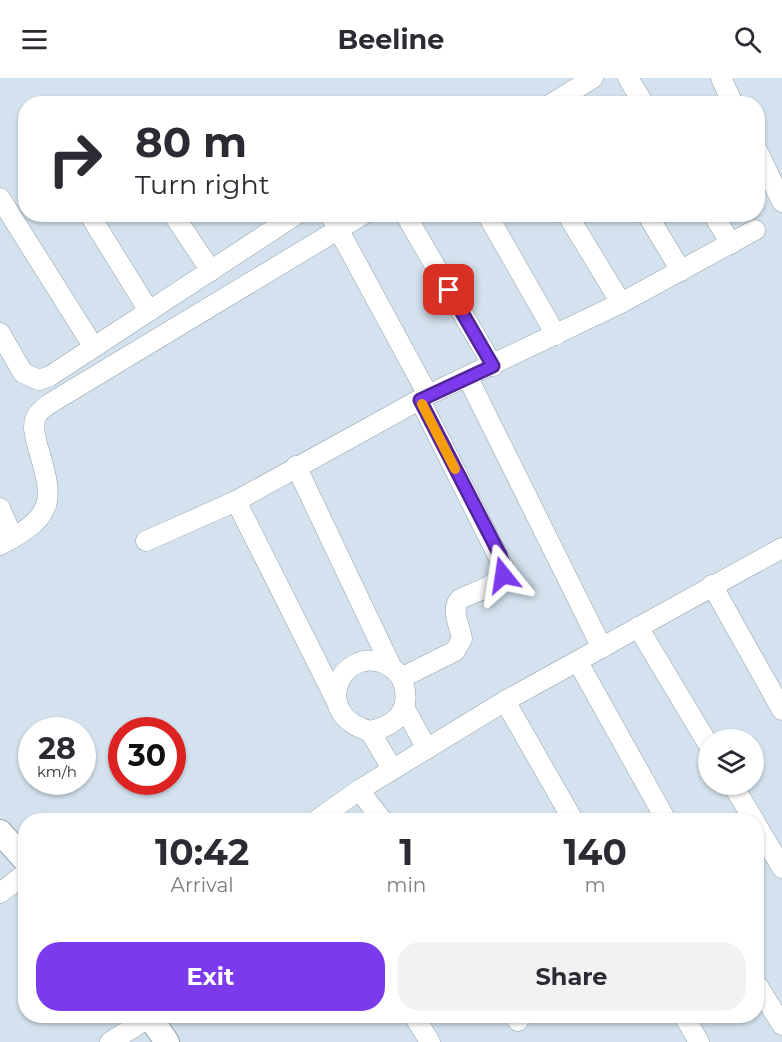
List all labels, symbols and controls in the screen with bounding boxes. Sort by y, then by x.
icon: menu [18,23,51,56]
text: Beeline [338,23,444,56]
icon: search [731,23,764,56]
text: 80 m [135,116,247,168]
icon: right [36,120,114,198]
text: Turn right [135,168,270,201]
pin [423,264,474,315]
icon: arrive [432,273,465,306]
position arrow [471,543,535,607]
speed limit sign: 30 [108,717,186,795]
map controls [698,729,764,795]
button: layers [698,729,764,795]
text: 28 [38,730,76,767]
text: km/h [37,762,77,781]
text: 10:42 [155,830,249,874]
text: 1 [399,830,413,874]
text: 140 [564,830,627,874]
text: Arrival [171,873,234,897]
text: min [386,873,426,897]
text: m [585,873,606,897]
button: Exit [36,942,385,1011]
button: Share [397,942,746,1011]

